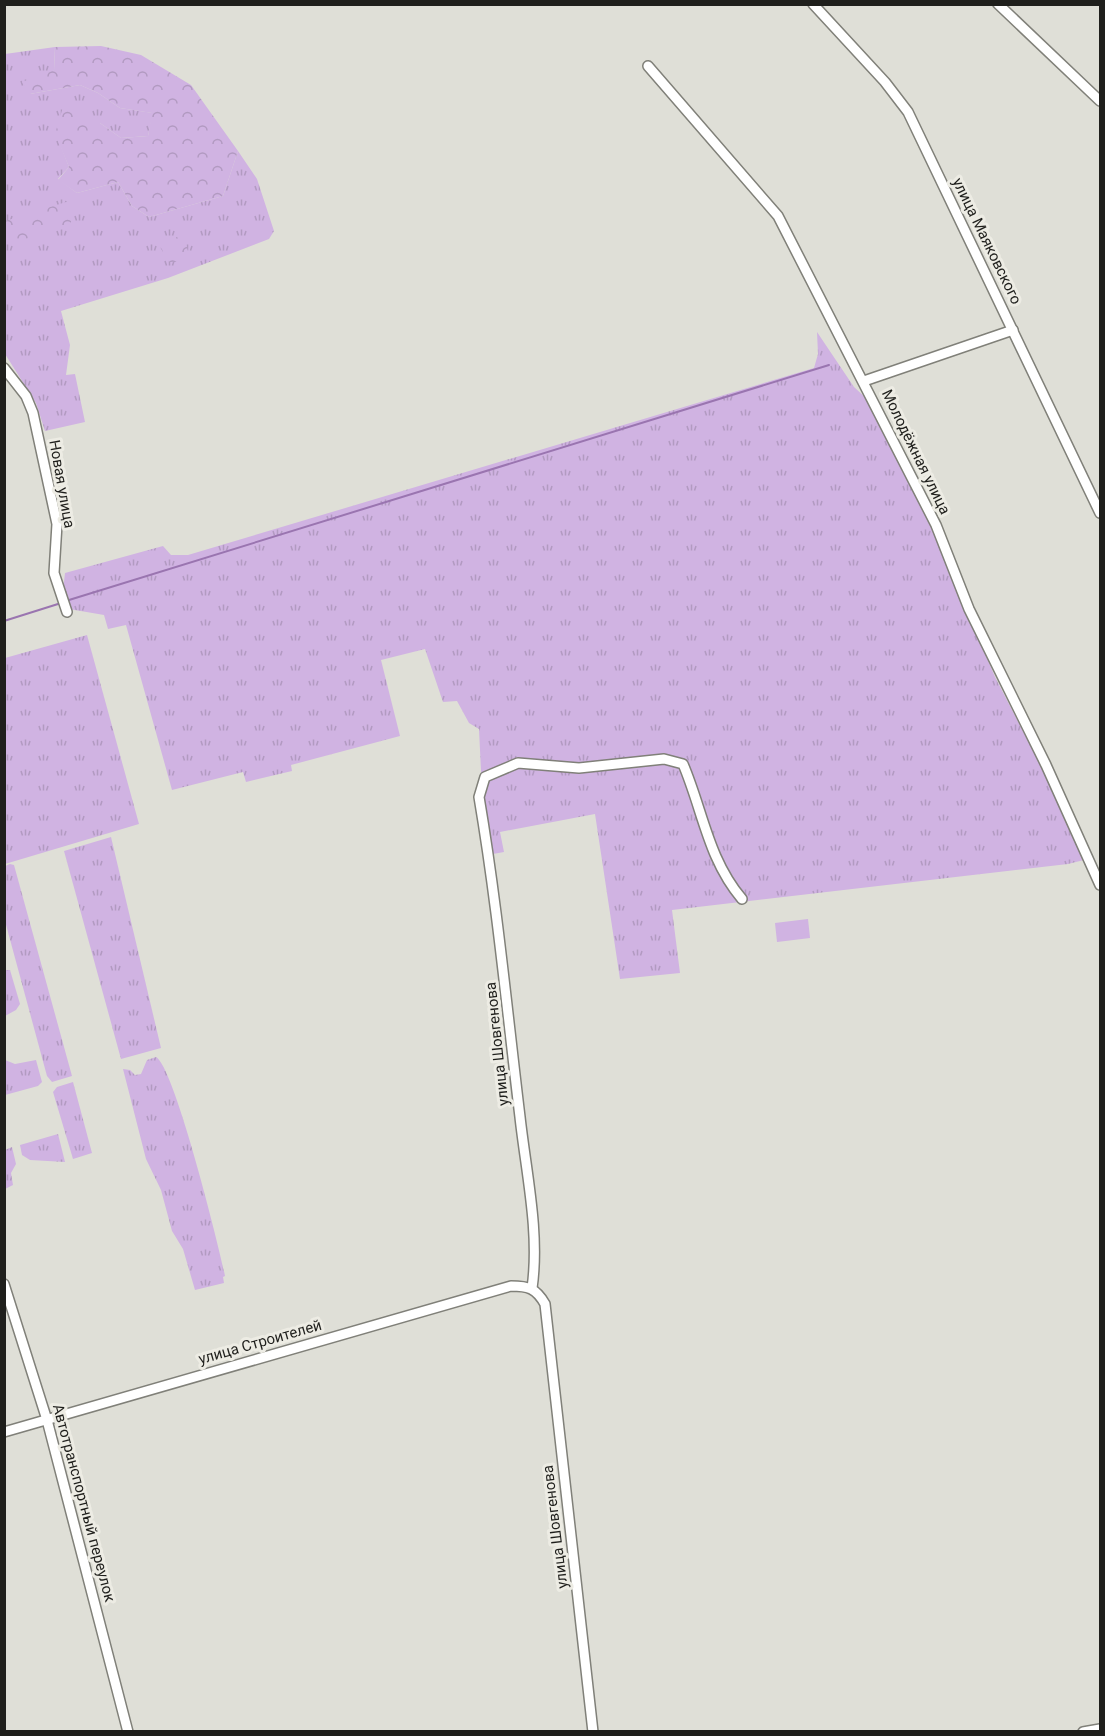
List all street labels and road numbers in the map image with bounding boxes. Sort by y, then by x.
street label: улица Маяковского [949,175,1025,307]
street label: Молодёжная улица [878,387,954,517]
street label: Новая улица [45,439,79,529]
street label: улица Шовгенова [482,981,512,1107]
street label: улица Строителей [196,1316,324,1368]
street label: Автотранспортный переулок [49,1402,119,1604]
street label: улица Шовгенова [538,1464,572,1590]

